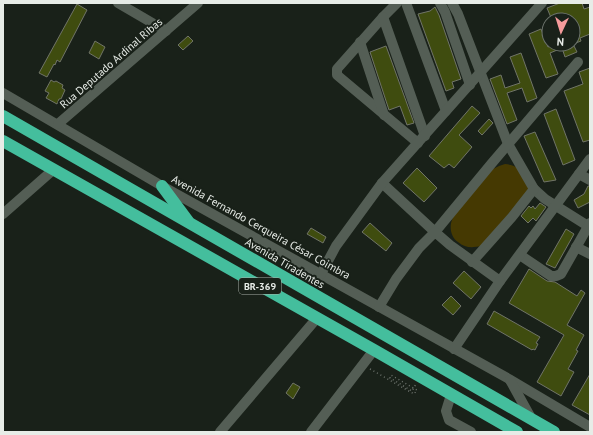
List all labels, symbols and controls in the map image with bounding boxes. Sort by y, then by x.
north arrow [541,12,581,52]
street label: Rua Deputado Ardinal Ribas [57,14,165,111]
text: N [556,35,564,49]
street label: Avenida Fernando Cerqueira César Coimbra [169,172,353,282]
street label: Avenida Tiradentes [243,235,328,292]
road number: BR-369 [239,278,281,294]

